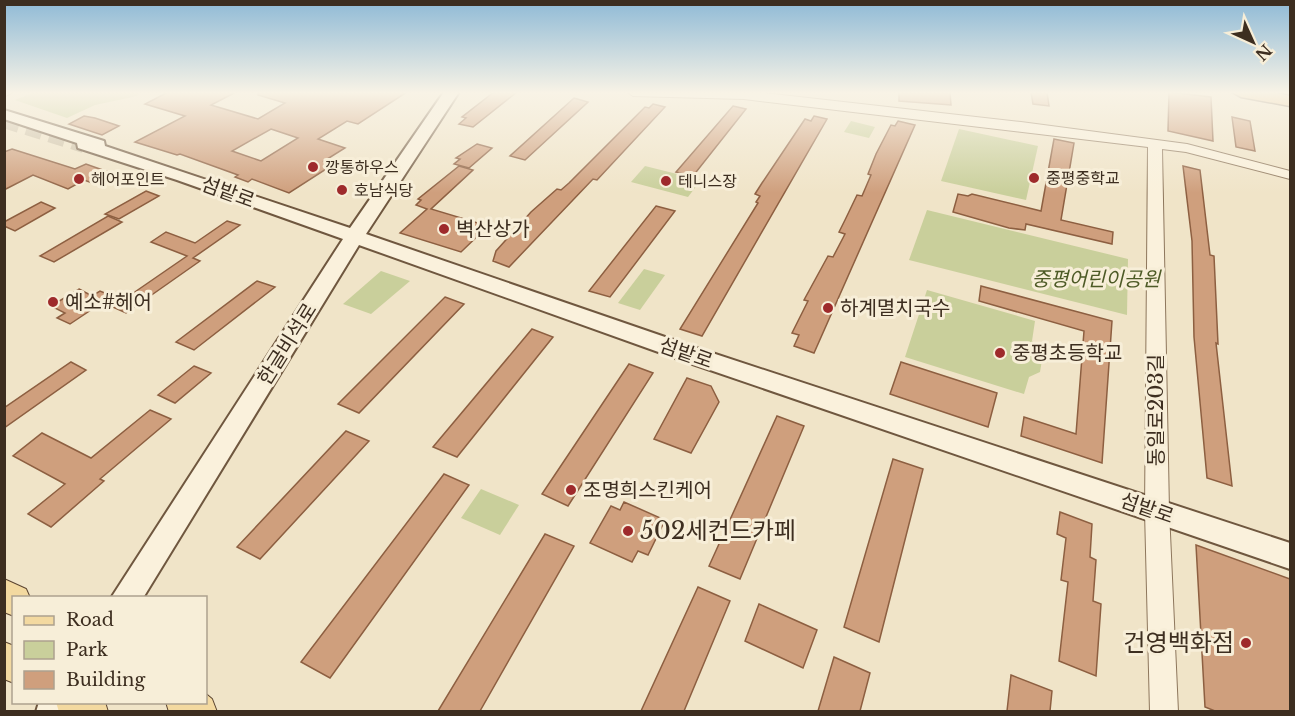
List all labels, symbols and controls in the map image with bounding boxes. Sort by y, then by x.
north arrow [1223,12,1283,72]
text: N [1251,40,1276,65]
place label: 깡통하우스 [325,157,399,177]
marker: 깡통하우스 [306,160,320,174]
place label: 중평중학교 [1046,168,1120,188]
place label: 헤어포인트 [91,169,165,189]
street label: 섬밭로 [198,171,258,213]
place label: 테니스장 [678,171,737,191]
marker: 중평중학교 [1027,171,1041,185]
marker: 헤어포인트 [72,172,86,186]
marker: 테니스장 [659,174,673,188]
place label: 호남식당 [354,180,413,200]
marker: 호남식당 [335,183,349,197]
place label: 벽산상가 [456,217,530,241]
marker: 벽산상가 [437,222,451,236]
park label: 중평어린이공원 [1032,267,1162,291]
place label: 예소#헤어 [65,290,152,314]
marker: 예소#헤어 [46,295,60,309]
place label: 하계멸치국수 [840,296,950,320]
street label: 한글비석로 [252,299,322,389]
marker: 하계멸치국수 [821,301,835,315]
street label: 섬밭로 [656,333,716,373]
place label: 중평초등학교 [1012,341,1122,365]
marker: 중평초등학교 [993,346,1007,360]
street label: 동일로203길 [1144,354,1168,466]
place label: 조명희스킨케어 [583,478,712,502]
marker: 조명희스킨케어 [564,483,578,497]
street label: 섬밭로 [1117,488,1177,528]
place label: 502세컨드카페 [640,516,796,545]
marker: 502세컨드카페 [621,524,635,538]
legend [12,596,207,704]
text: Road [66,609,114,631]
place label: 건영백화점 [1124,628,1234,657]
marker: 건영백화점 [1239,636,1253,650]
text: Park [66,639,108,661]
text: Building [66,669,145,691]

